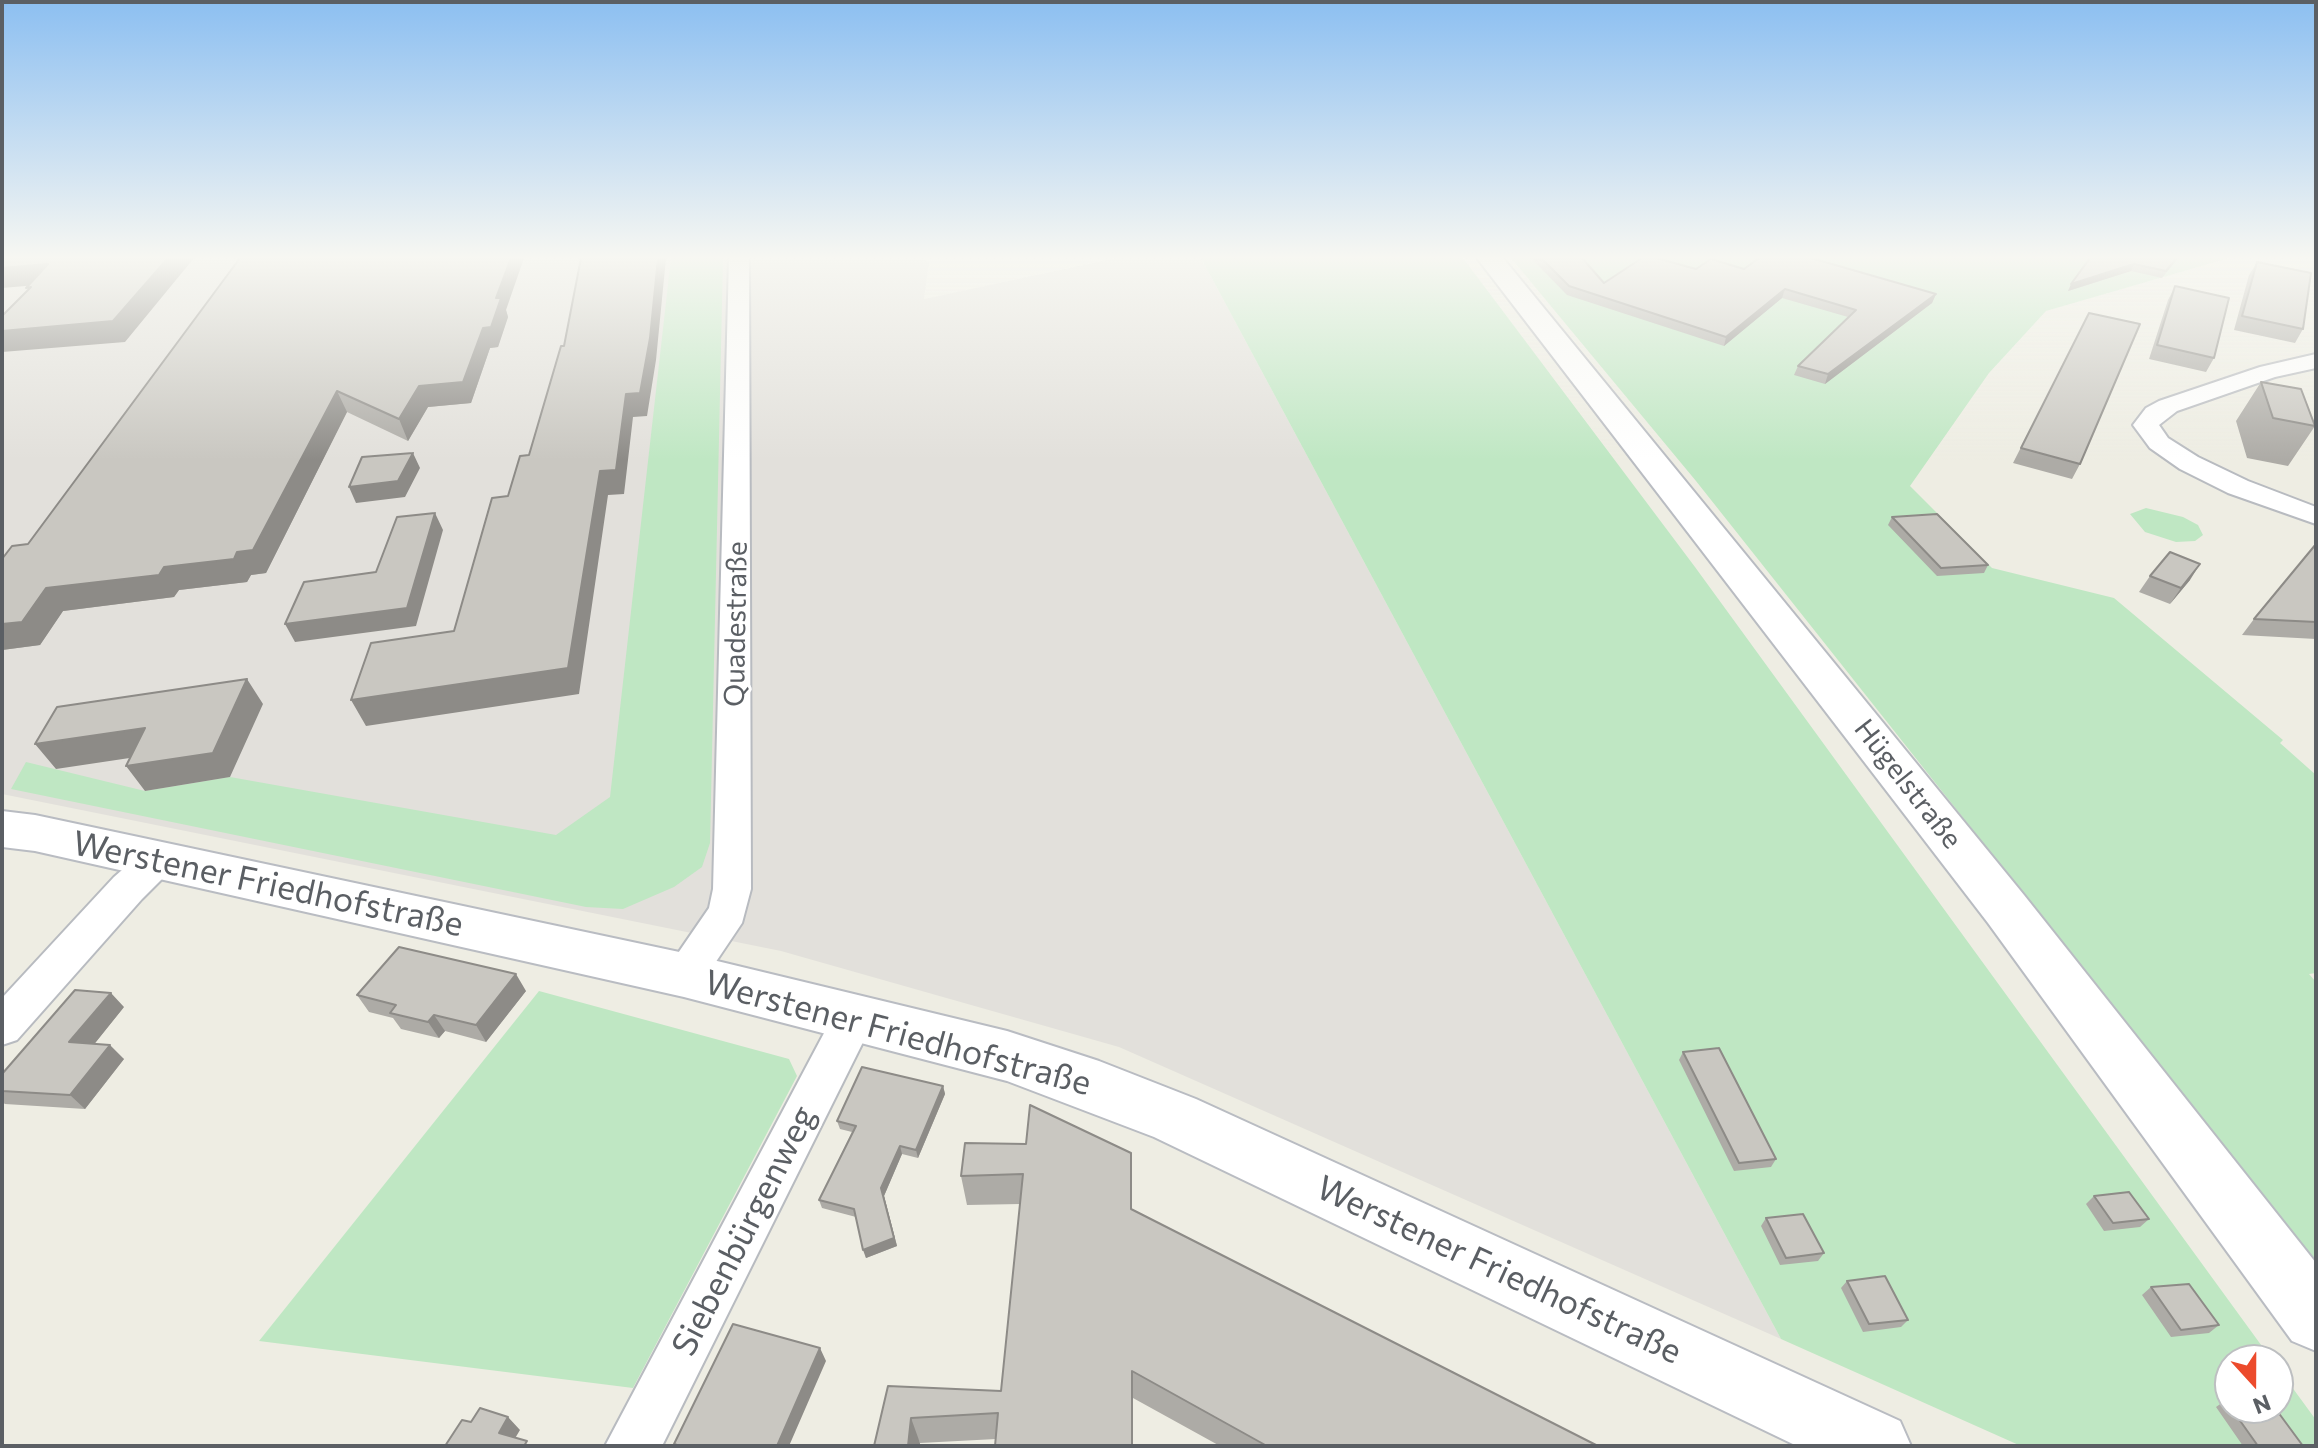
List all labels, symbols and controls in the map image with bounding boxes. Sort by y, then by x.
street label: Quadestraße [718,541,754,707]
street label: Hügelstraße [1847,713,1969,855]
street label: Werstener Friedhofstraße [69,823,467,945]
street label: Werstener Friedhofstraße [700,962,1096,1104]
street label: Siebenbürgenweg [663,1099,825,1363]
street label: Werstener Friedhofstraße [1310,1167,1688,1373]
north arrow [2214,1344,2294,1424]
text: N [2250,1389,2275,1421]

